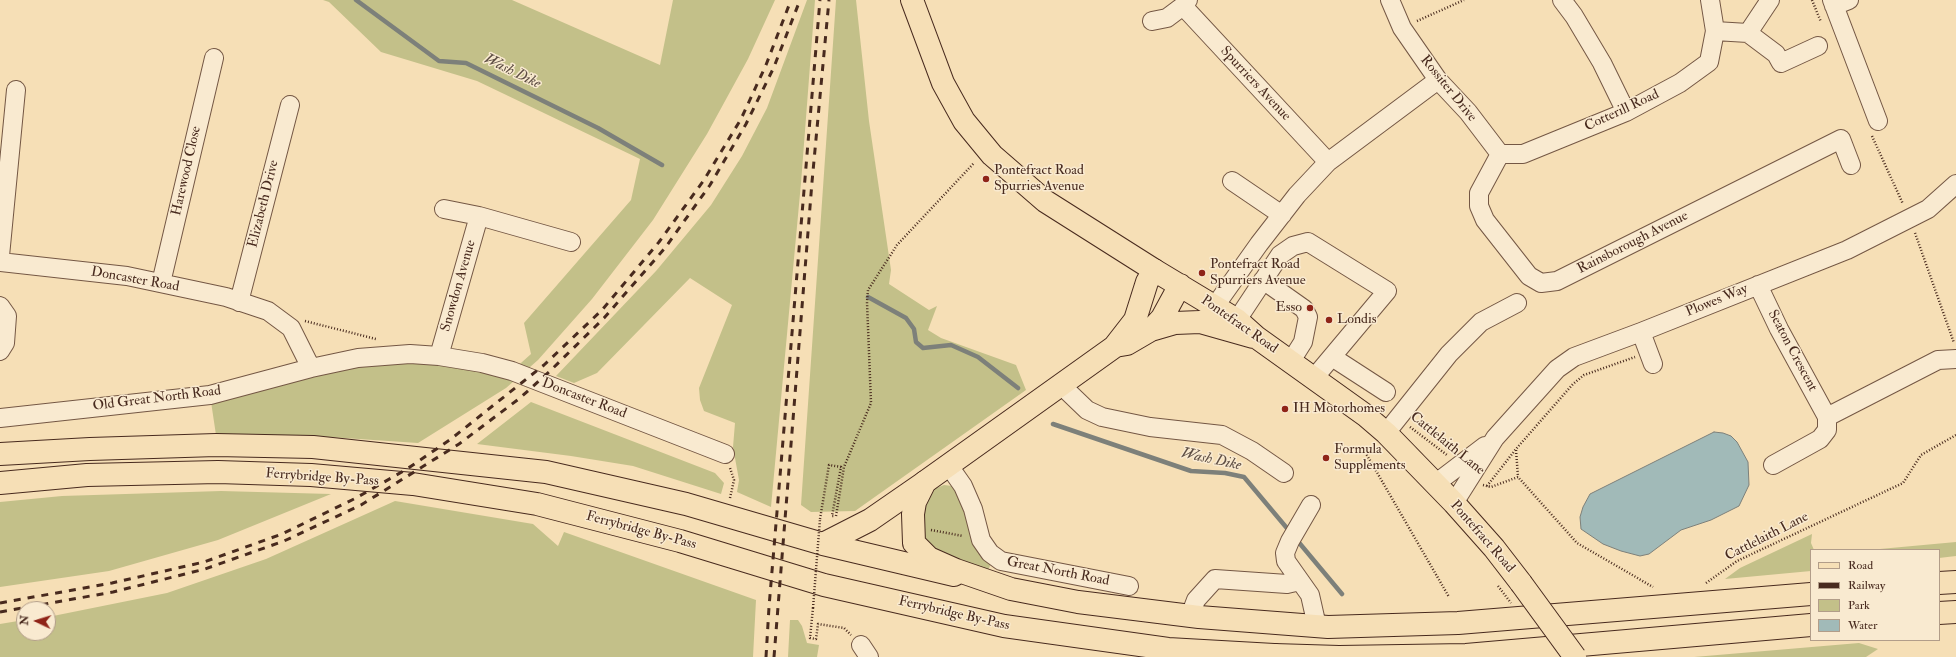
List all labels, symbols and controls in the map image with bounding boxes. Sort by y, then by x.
street label: Spurriers Avenue [1216,43,1294,125]
water label: Wash Dike [481,51,543,93]
street label: Rossiter Drive [1416,52,1480,126]
street label: Cotterill Road [1582,86,1662,136]
street label: Harewood Close [169,125,205,217]
street label: Elizabeth Drive [245,159,283,249]
place label: Pontefract Road Spurries Avenue [994,163,1084,196]
marker: Pontefract Road Spurries Avenue [981,174,991,184]
street label: Rainsborough Avenue [1575,208,1691,278]
street label: Snowdon Avenue [438,238,480,334]
place label: Pontefract Road Spurriers Avenue [1210,257,1306,290]
street label: Doncaster Road [90,264,180,296]
marker: Pontefract Road Spurriers Avenue [1197,268,1207,278]
street label: Plowes Way [1684,281,1750,321]
street label: Pontefract Road [1197,292,1281,358]
place label: Esso [1276,300,1302,316]
marker: Esso [1305,303,1315,313]
street label: Seaton Crescent [1763,307,1821,395]
place label: Londis [1337,312,1377,328]
marker: Londis [1324,315,1334,325]
street label: Doncaster Road [539,375,629,423]
street label: Old Great North Road [92,383,222,415]
place label: IH Motorhomes [1293,401,1385,417]
marker: IH Motorhomes [1280,404,1290,414]
street label: Cattlelaith Lane [1406,409,1488,479]
place label: Formula Supplements [1334,442,1406,474]
water label: Wash Dike [1179,445,1243,475]
marker: Formula Supplements [1321,453,1331,463]
street label: Ferrybridge By-Pass [265,466,379,490]
street label: Pontefract Road [1446,498,1518,576]
street label: Ferrybridge By-Pass [584,508,698,554]
street label: Cattlelaith Lane [1723,509,1811,565]
legend [1810,549,1940,641]
street label: Great North Road [1005,554,1111,590]
text: Road [1848,558,1873,573]
text: Railway [1848,578,1885,593]
street label: Ferrybridge By-Pass [897,593,1011,635]
text: Park [1848,598,1870,613]
north arrow [16,601,56,641]
text: N [18,615,31,626]
text: Water [1848,618,1877,633]

